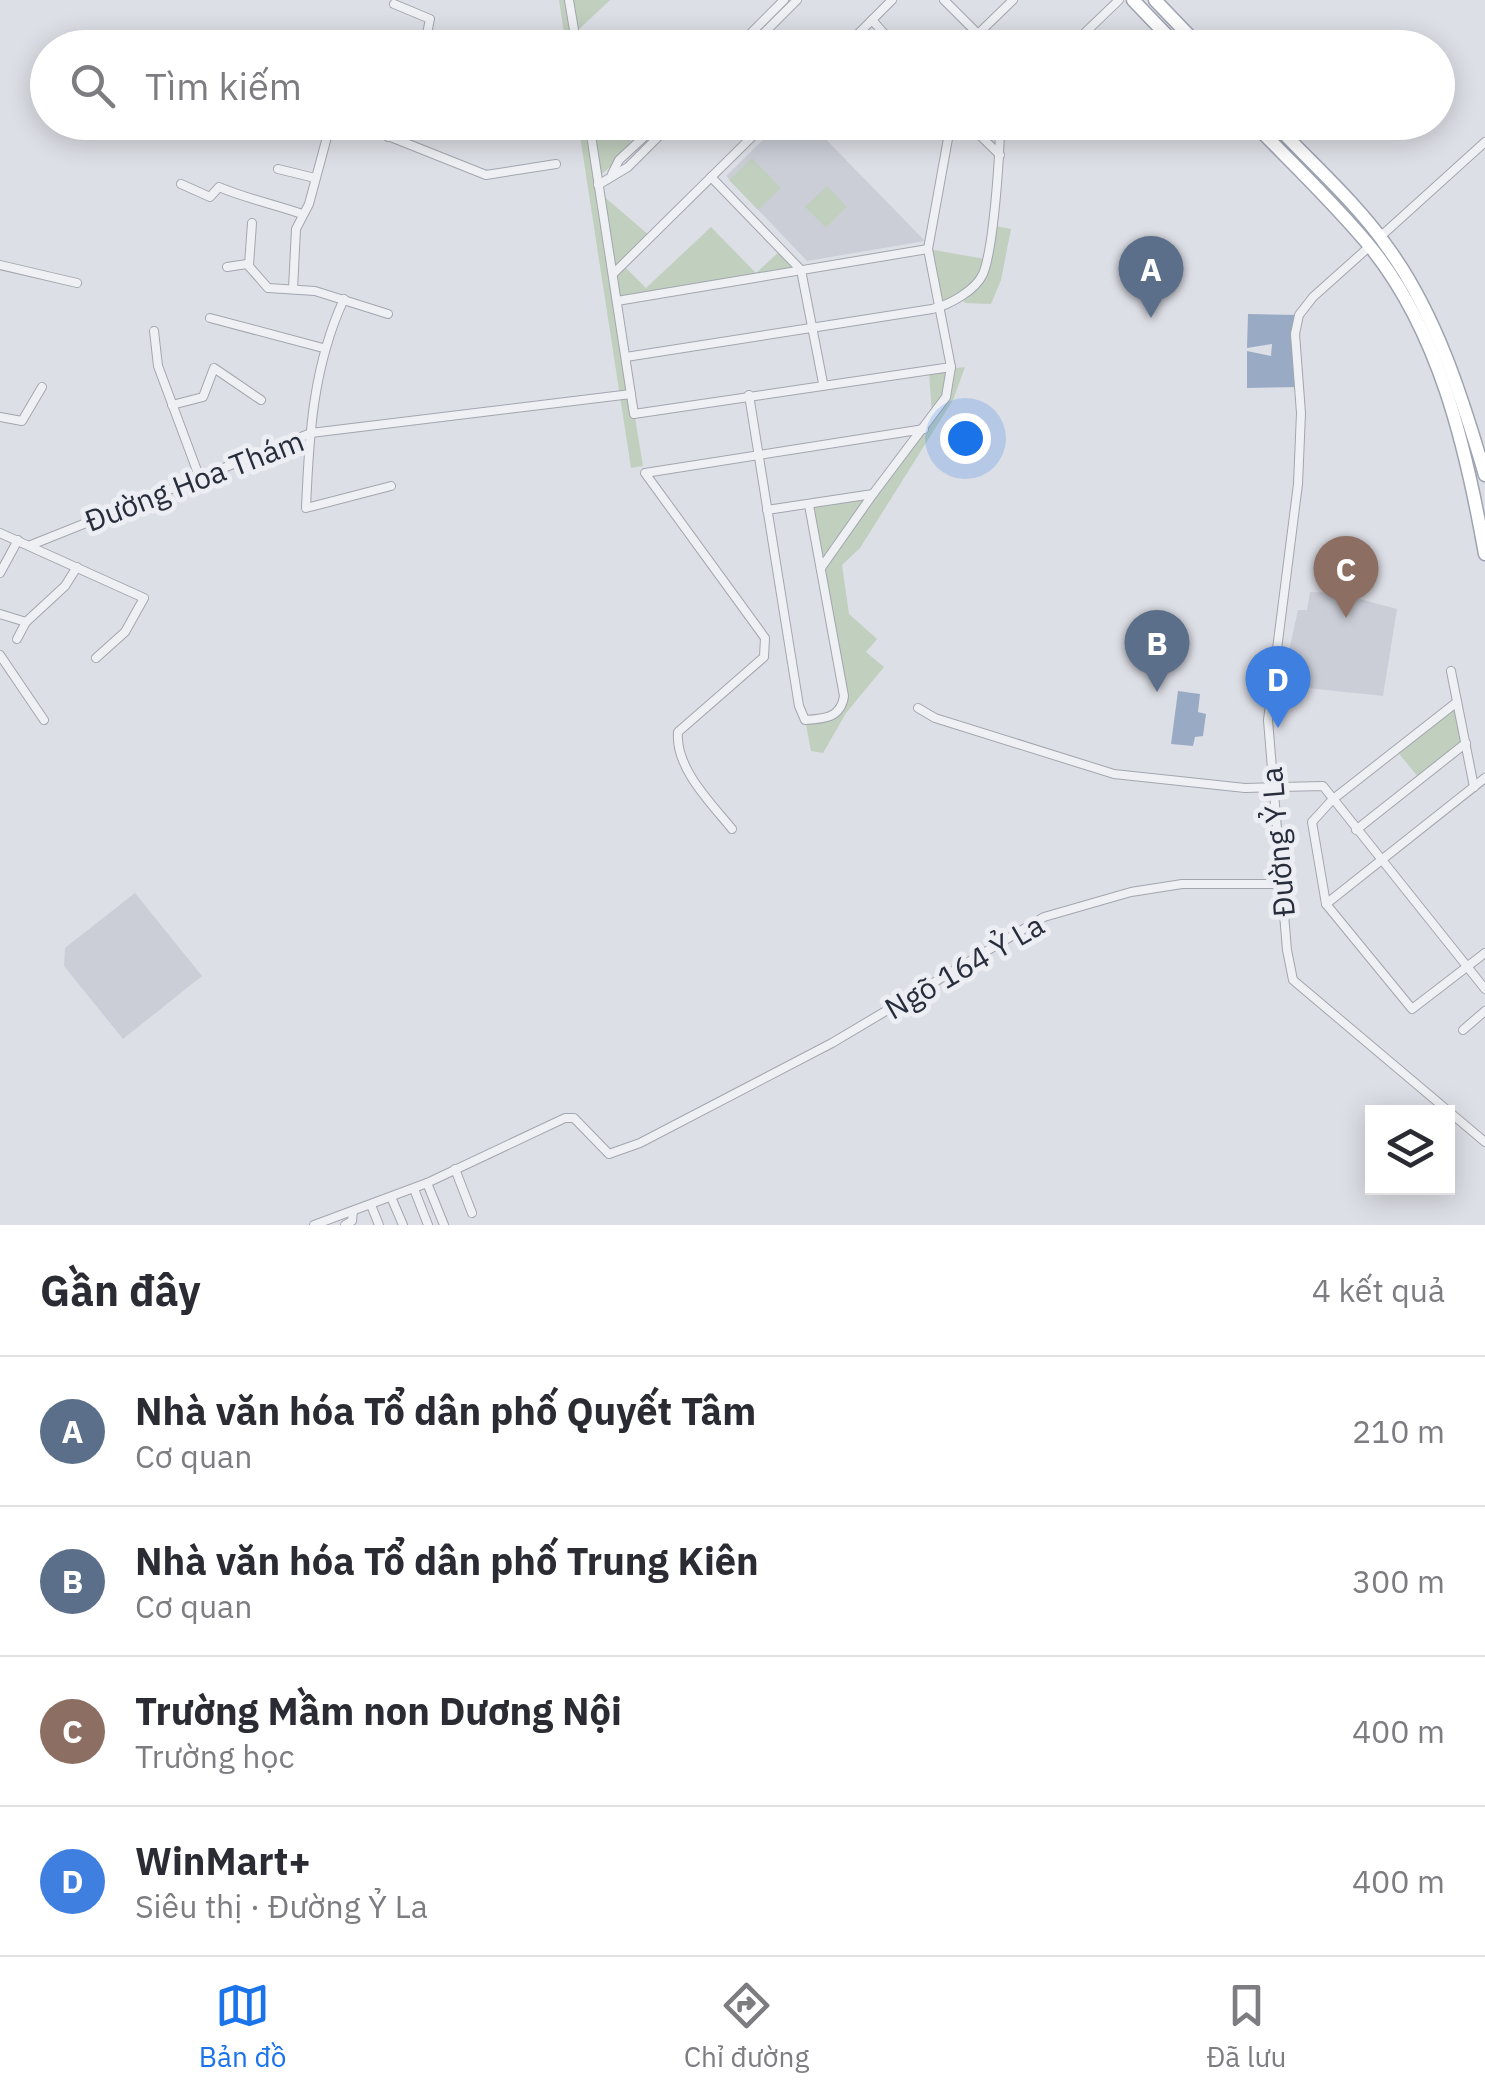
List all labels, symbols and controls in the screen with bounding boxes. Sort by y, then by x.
search box [30,30,1455,140]
icon: search [65,58,120,113]
text: Tìm kiếm [145,61,302,110]
pin: A [1118,236,1184,318]
your location [940,413,991,464]
street label: Đường Hoa Thám [79,420,309,540]
pin: C [1314,536,1378,618]
pin: B [1124,610,1190,692]
pin: D [1246,646,1310,728]
street label: Đường Ỷ La [1251,766,1303,918]
street label: Ngõ 164 Ỷ La [877,905,1051,1027]
map controls [1365,1105,1455,1195]
button: layers [1365,1105,1455,1195]
text: Gần đây [40,1263,201,1318]
text: 4 kết quả [1312,1269,1445,1311]
text: Nhà văn hóa Tổ dân phố Quyết Tâm [135,1386,756,1435]
text: A [62,1410,83,1452]
text: 210 m [1352,1410,1445,1452]
text: Cơ quan [135,1435,252,1477]
text: Nhà văn hóa Tổ dân phố Trung Kiên [135,1536,759,1585]
text: B [62,1560,83,1602]
text: 300 m [1352,1560,1445,1602]
text: Cơ quan [135,1585,252,1627]
text: Trường Mầm non Dương Nội [135,1686,622,1735]
text: C [62,1710,83,1752]
text: 400 m [1352,1710,1445,1752]
text: Trường học [135,1735,295,1777]
text: WinMart+ [135,1836,311,1885]
text: D [61,1860,84,1902]
text: 400 m [1352,1860,1445,1902]
text: Siêu thị · Đường Ỷ La [135,1885,428,1927]
tab: Bản đồ [199,1978,286,2075]
tab: Chỉ đường [684,1978,809,2075]
tab: Đã lưu [1206,1978,1286,2075]

